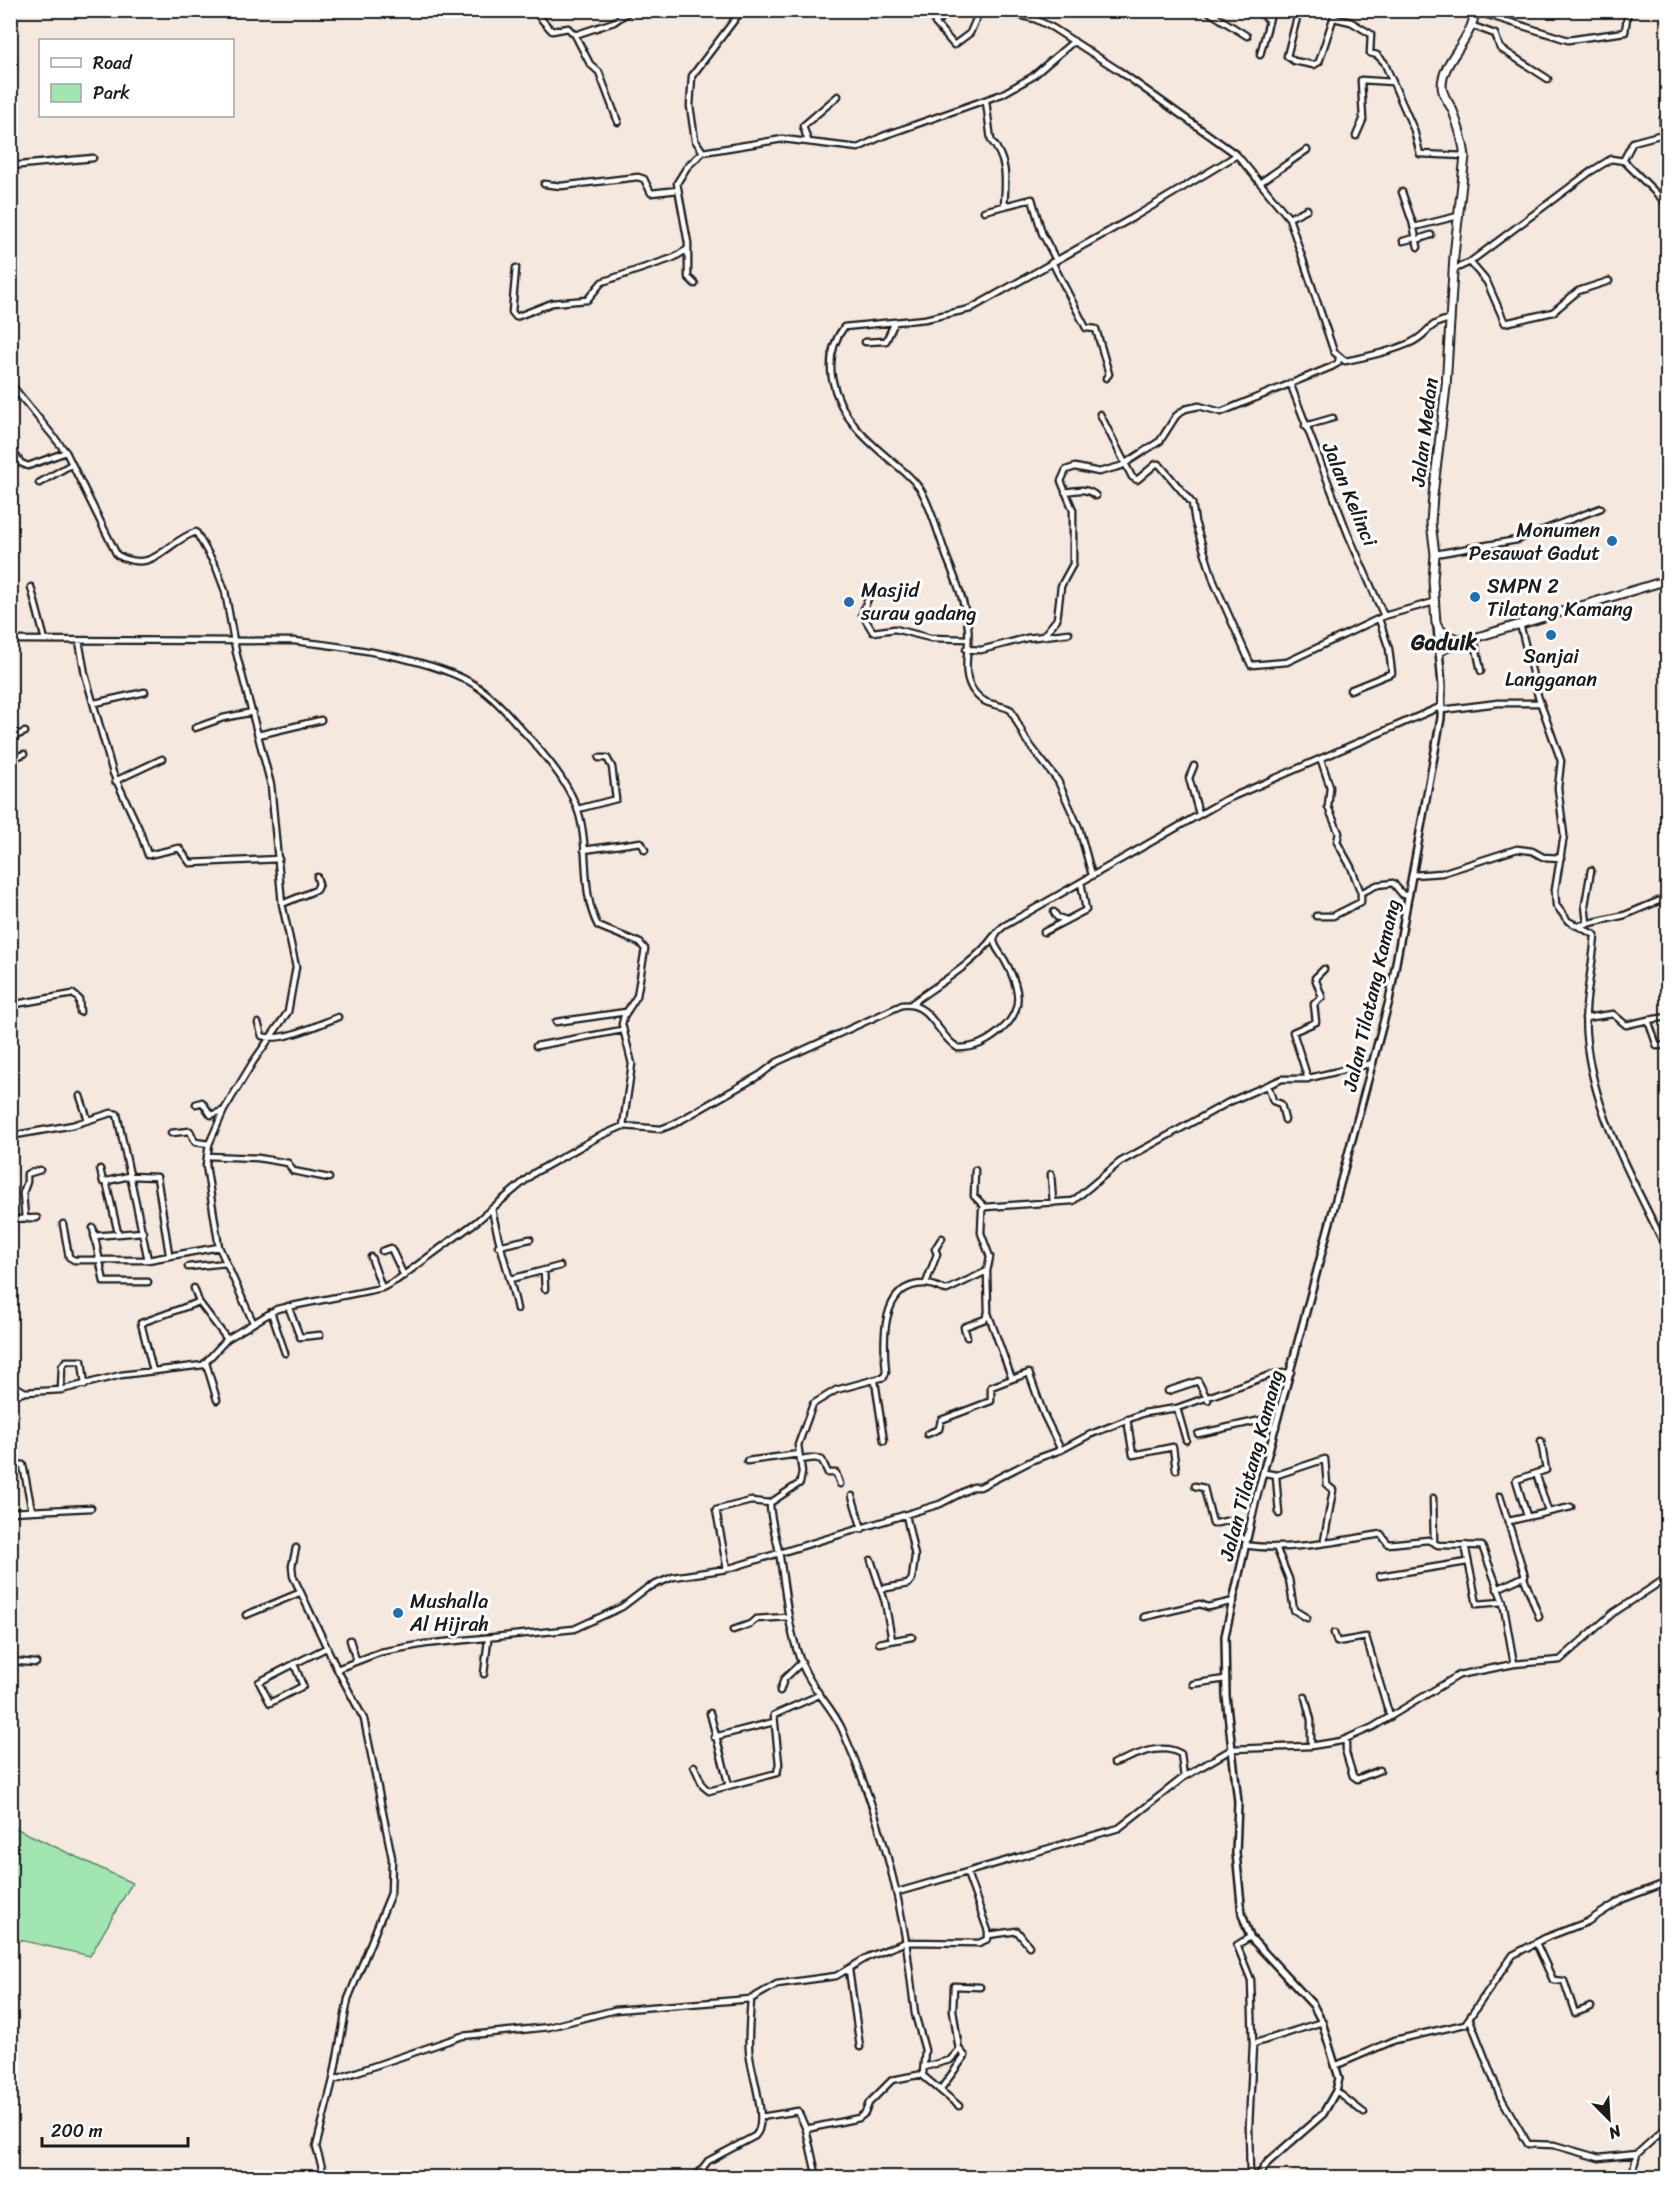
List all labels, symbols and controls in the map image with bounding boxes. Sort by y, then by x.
legend [39,39,234,117]
text: Road [93,47,133,79]
text: Park [93,77,130,109]
street label: Jalan Medan [1400,376,1449,489]
street label: Jalan Kelinci [1311,436,1388,553]
place label: Monumen Pesawat Gadut [1469,513,1600,571]
marker: Monumen Pesawat Gadut [1605,534,1619,548]
place label: SMPN 2 Tilatang Kamang [1487,569,1633,627]
place label: Masjid surau gadang [860,573,977,631]
marker: SMPN 2 Tilatang Kamang [1468,590,1482,604]
marker: Masjid surau gadang [842,595,856,609]
district label: Gaduik [1410,623,1477,662]
marker: Sanjai Langganan [1544,628,1558,642]
place label: Sanjai Langganan [1505,639,1597,697]
street label: Jalan Tilatang Kamang [1332,896,1411,1096]
street label: Jalan Tilatang Kamang [1209,1366,1294,1565]
place label: Mushalla Al Hijrah [409,1584,489,1642]
marker: Mushalla Al Hijrah [391,1606,405,1620]
north arrow [1579,2089,1639,2149]
scale bar [42,2110,188,2148]
text: 200 m [51,2115,103,2147]
text: N [1603,2116,1627,2148]

